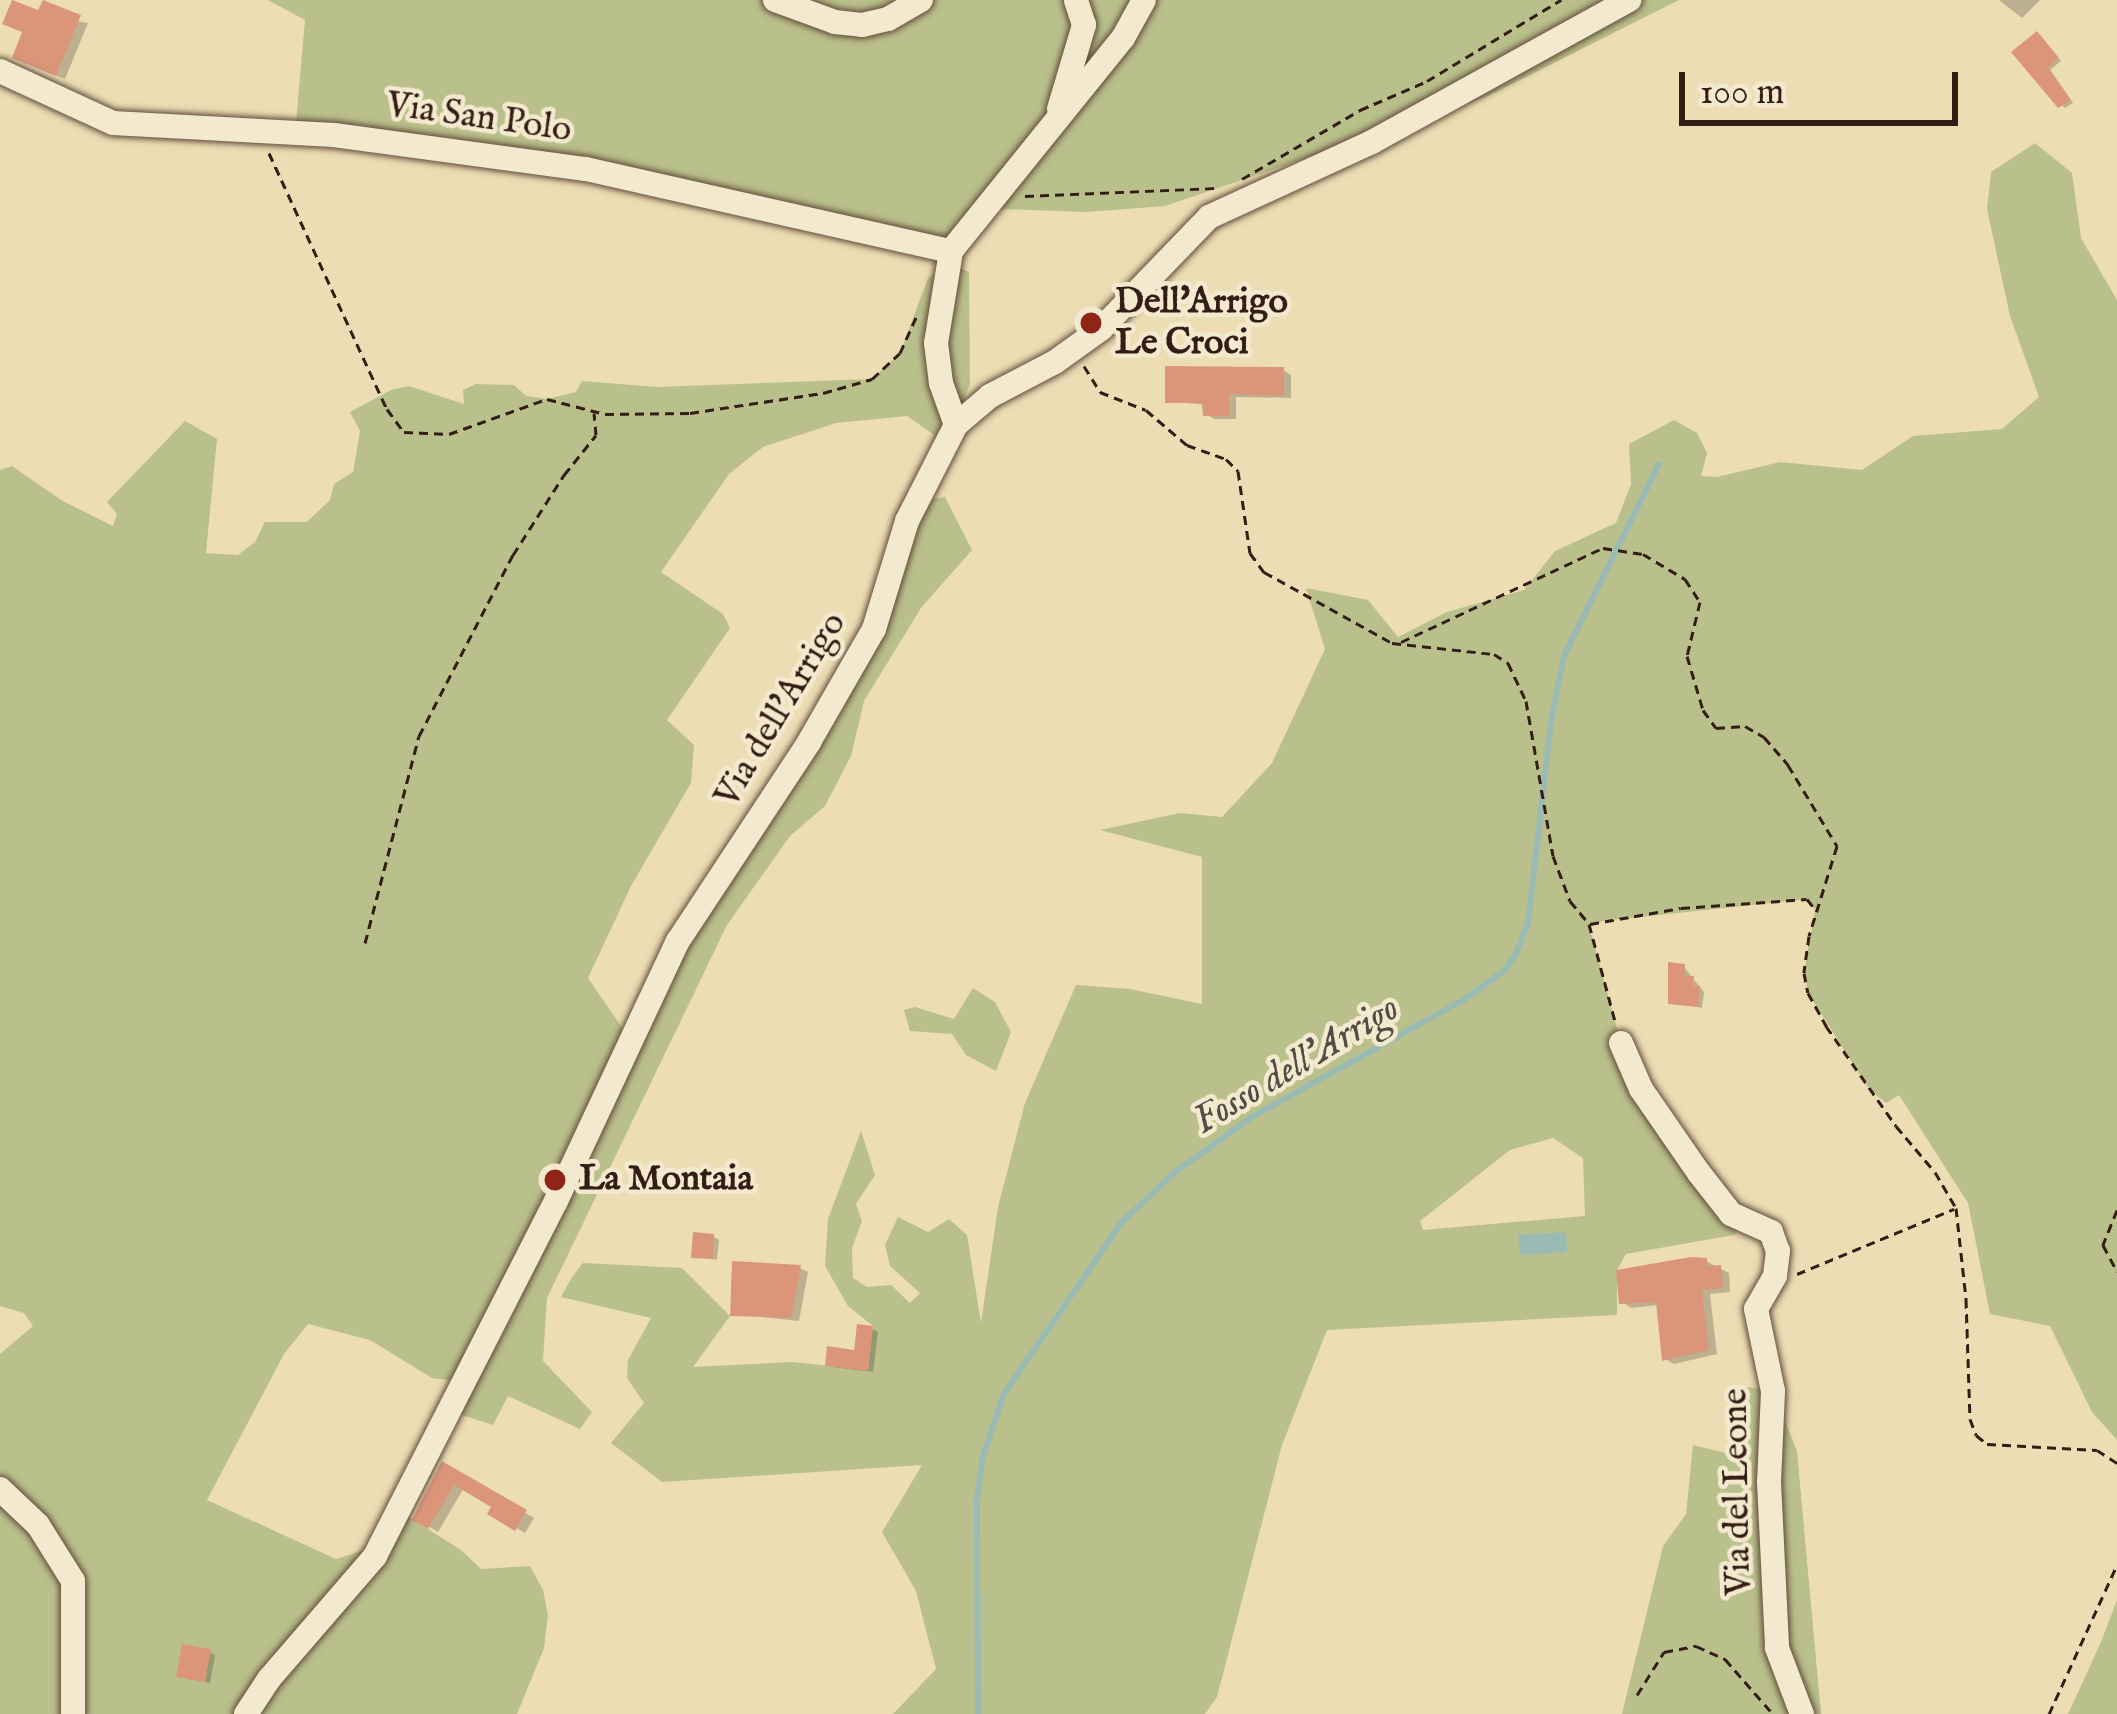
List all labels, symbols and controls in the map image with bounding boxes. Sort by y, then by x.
scale bar [1685,48,1964,122]
text: 100 m [1700,70,1784,116]
street label: Via San Polo [384,84,574,152]
place label: Dell'Arrigo Le Croci [1115,280,1288,365]
marker: Dell'Arrigo Le Croci [1078,310,1104,336]
street label: Via dell'Arrigo [706,605,856,815]
water label: Fosso dell'Arrigo [1186,986,1408,1146]
place label: La Montaia [579,1158,753,1202]
marker: La Montaia [542,1167,568,1193]
street label: Via del Leone [1715,1388,1761,1596]

